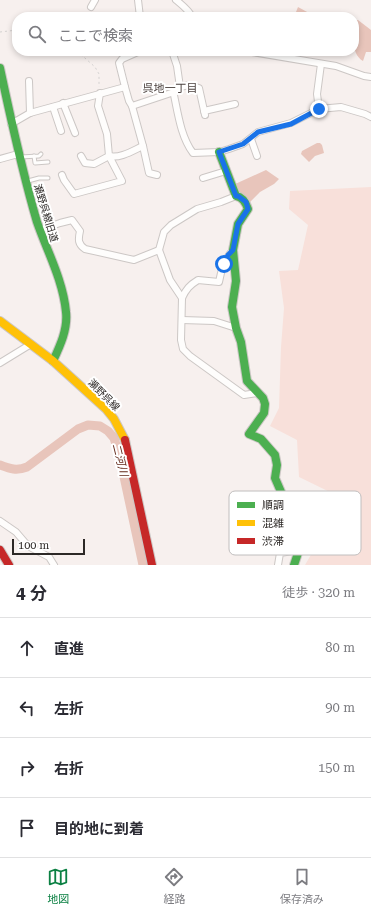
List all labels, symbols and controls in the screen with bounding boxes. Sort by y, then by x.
search box [12,12,359,56]
icon: search [26,23,48,45]
text: ここで検索 [58,27,133,45]
district label: 呉地一丁目 [143,82,198,95]
route end [310,100,328,118]
street label: 瀬野呉線旧道 [32,183,60,243]
route start [215,255,233,273]
street label: 瀬野呉線 [86,377,122,413]
water label: 二河川 [110,442,131,479]
legend [229,491,361,555]
text: 順調 [262,499,284,512]
text: 混雑 [262,517,284,530]
text: 渋滞 [262,535,284,548]
scale bar [12,537,85,556]
text: 100 m [18,539,49,552]
text: 4 分 [16,583,47,603]
text: 徒歩 · 320 m [282,585,355,600]
icon: ahead [16,637,38,659]
text: 直進 [54,640,84,658]
text: 80 m [325,640,355,655]
icon: left [16,697,38,719]
text: 左折 [54,700,84,718]
text: 90 m [325,700,355,715]
icon: right [16,757,38,779]
text: 右折 [54,760,84,778]
text: 150 m [318,760,355,775]
icon: arrive [16,817,38,839]
text: 目的地に到着 [54,820,144,838]
tab: 地図 [47,866,69,906]
tab: 経路 [163,866,185,906]
tab: 保存済み [280,866,324,906]

